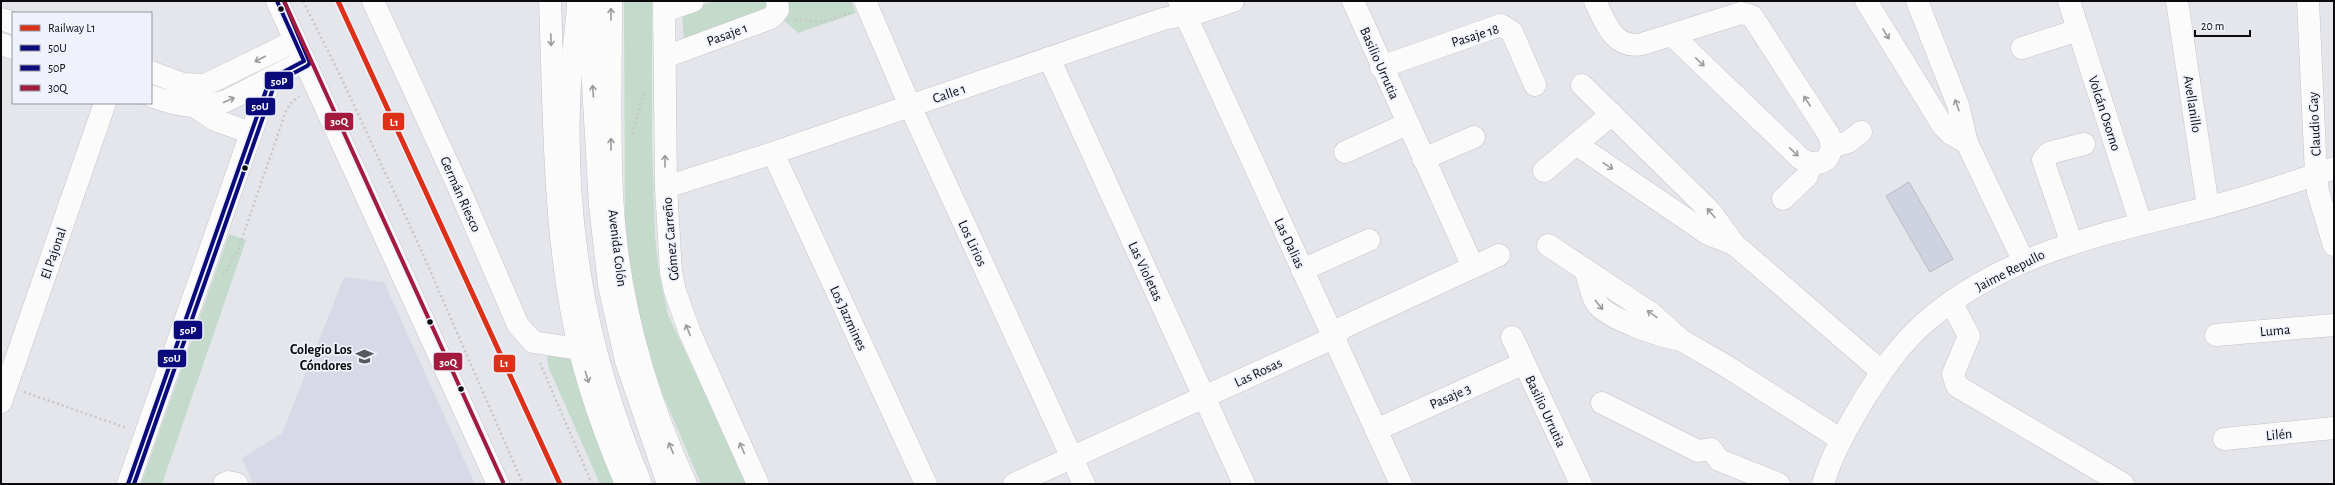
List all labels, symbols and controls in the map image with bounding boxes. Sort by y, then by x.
unlabelled marker [276,4,286,14]
one-way arrow [607,8,615,21]
legend [12,12,152,104]
scale bar [2195,12,2250,38]
text: 20 m [2201,20,2224,32]
street label: Pasaje 1 [705,21,750,49]
text: Railway L1 [48,22,95,35]
street label: Pasaje 18 [1450,22,1501,50]
street label: Basilio Urrutia [1357,25,1401,102]
one-way arrow [1882,28,1890,39]
one-way arrow [548,33,555,46]
text: 50U [48,42,67,54]
one-way arrow [254,56,266,63]
one-way arrow [1695,57,1705,67]
text: 50P [48,62,66,74]
line badge: 50P [264,71,294,90]
street label: Volcán Osorno [2085,74,2123,153]
street label: Avellanillo [2181,75,2203,134]
text: 50P [271,76,287,87]
text: 30Q [48,82,68,95]
street label: Calle 1 [931,82,968,106]
one-way arrow [589,85,596,98]
street label: Claudio Gay [2306,91,2324,157]
one-way arrow [1803,95,1811,106]
one-way arrow [223,96,235,103]
line badge: 50U [245,97,276,116]
one-way arrow [1953,99,1961,111]
text: 50U [251,101,269,112]
line badge: 30Q [324,112,354,131]
line badge: L1 [382,112,405,131]
text: 30Q [330,116,350,128]
text: L1 [390,117,398,128]
one-way arrow [607,138,615,151]
one-way arrow [1789,147,1799,157]
street label: Germán Riesco [437,154,483,234]
one-way arrow [661,155,669,168]
one-way arrow [1602,162,1613,170]
unlabelled marker [240,163,250,173]
street label: Gómez Carreño [660,196,682,281]
one-way arrow [1707,208,1716,218]
street label: Avenida Colón [605,209,629,288]
street label: Las Dalias [1271,216,1307,271]
street label: Los Lirios [955,218,989,269]
street label: El Pajonal [39,226,69,281]
street label: Las Violetas [1125,239,1165,303]
street label: Jaime Repullo [1974,247,2047,294]
street label: Los Jazmines [827,284,869,353]
one-way arrow [1594,300,1603,310]
one-way arrow [1647,310,1658,318]
unlabelled marker [425,317,435,327]
line badge: 50P [173,320,203,340]
street label: Luma [2259,323,2291,339]
one-way arrow [684,324,692,336]
text: 50P [180,325,196,336]
place label: Colegio Los Cóndores [290,343,352,373]
school or university icon: Colegio Los Cóndores [355,347,375,367]
line badge: 50U [157,349,187,368]
line badge: 30Q [433,352,463,371]
text: 50U [163,353,181,364]
line badge: L1 [493,354,516,373]
street label: Las Rosas [1232,356,1284,390]
text: 30Q [439,357,459,369]
text: L1 [500,358,508,369]
one-way arrow [584,370,591,383]
street label: Basilio Urrutia [1522,373,1568,450]
street label: Pasaje 3 [1428,382,1473,412]
unlabelled marker [456,384,466,394]
street label: Lilén [2265,427,2293,443]
one-way arrow [666,442,674,454]
one-way arrow [738,443,745,455]

